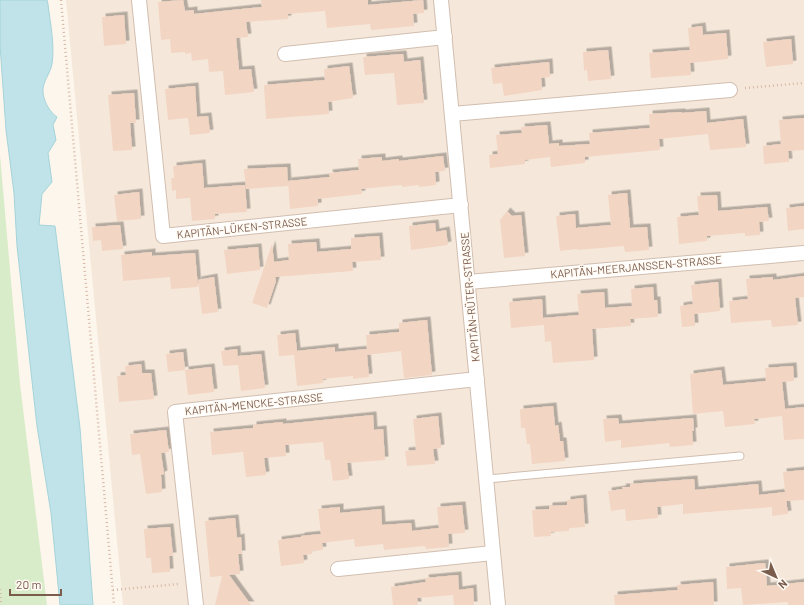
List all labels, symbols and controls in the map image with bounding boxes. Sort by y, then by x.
street label: KAPITÄN-LÜKEN-STRASSE [176,213,308,241]
street label: KAPITÄN-RÜTER-STRASSE [456,231,482,363]
street label: KAPITÄN-MEERJANSSEN-STRASSE [550,252,723,280]
street label: KAPITÄN-MENCKE-STRASSE [184,389,324,417]
north arrow [756,557,796,597]
scale bar [10,571,61,597]
text: 20 m [16,577,42,591]
text: N [776,577,790,592]

